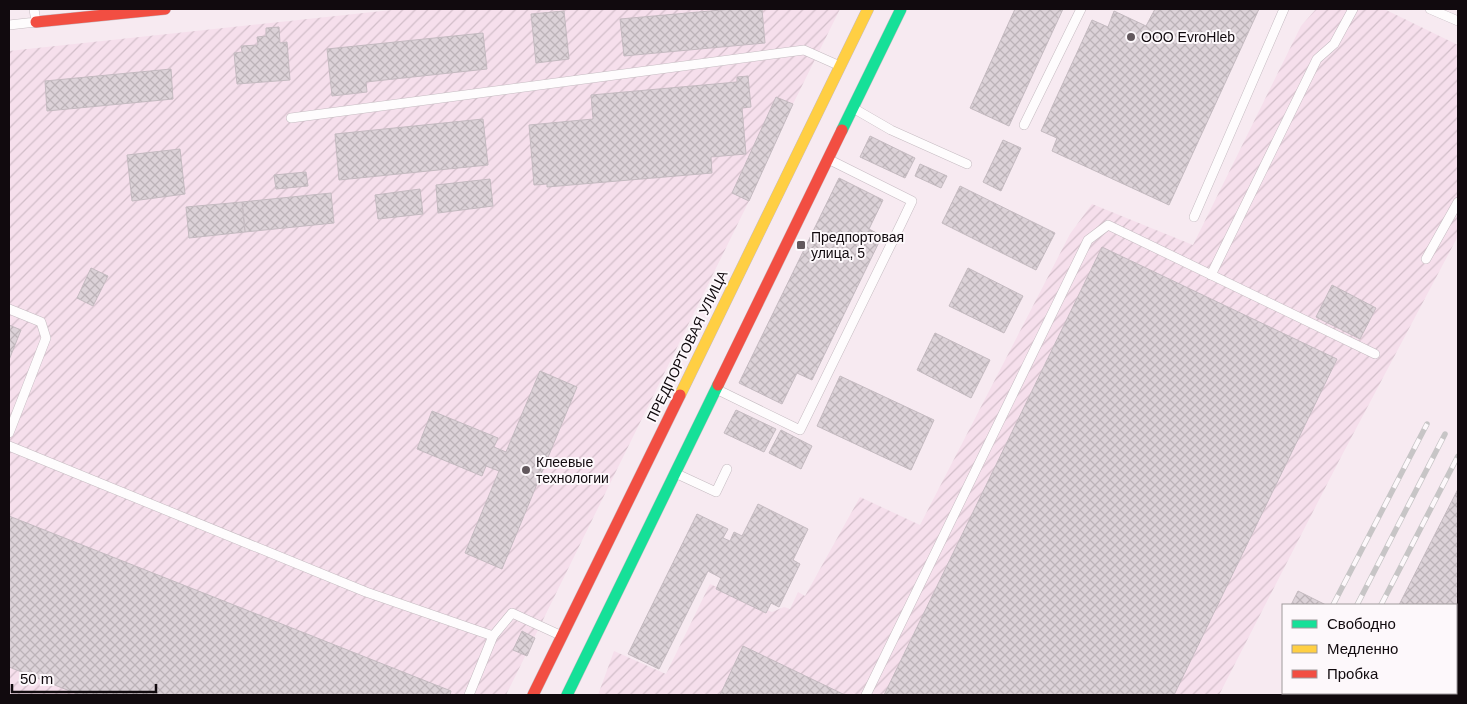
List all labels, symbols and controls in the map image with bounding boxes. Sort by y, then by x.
place label: OOO EvroHleb [1141,29,1235,45]
marker: OOO EvroHleb [1125,31,1137,43]
place label: Предпортовая улица, 5 [811,229,904,261]
marker: Предпортовая улица, 5 [795,239,807,251]
street label: ПРЕДПОРТОВАЯ УЛИЦА [643,267,731,424]
place label: Клеевые технологии [536,454,609,486]
marker: Клеевые технологии [520,464,532,476]
legend [1282,604,1457,694]
text: Свободно [1327,615,1396,632]
text: Медленно [1327,640,1398,657]
scale bar [12,662,156,694]
text: Пробка [1327,665,1379,682]
text: 50 m [20,670,53,687]

